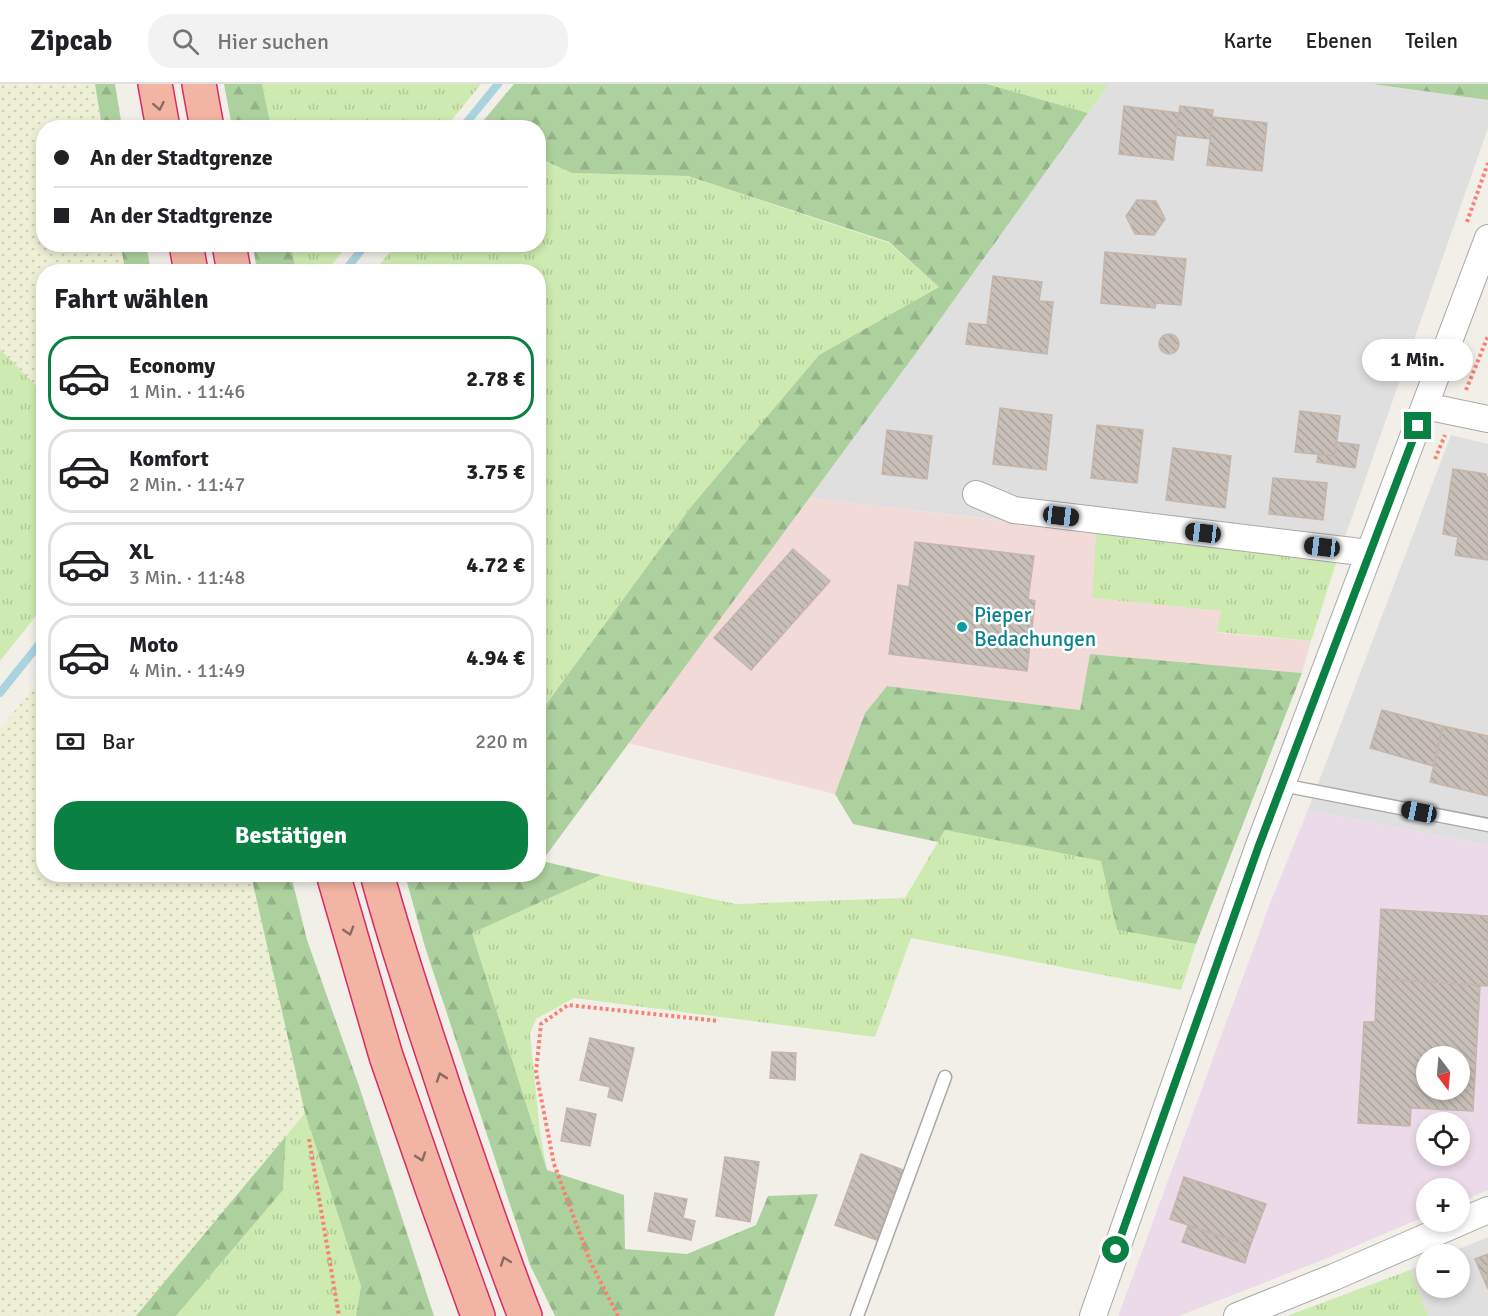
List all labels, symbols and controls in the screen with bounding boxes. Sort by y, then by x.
search box [148,14,568,68]
text: Zipcab [30,24,112,58]
icon: search [169,25,202,58]
text: Hier suchen [217,28,329,55]
text: Karte [1223,28,1272,54]
text: Ebenen [1305,28,1372,54]
text: Teilen [1405,28,1458,54]
one-way arrow [152,100,165,110]
text: An der Stadtgrenze [90,144,273,171]
text: An der Stadtgrenze [90,202,273,229]
text: Fahrt wählen [54,283,209,316]
callout: 1 Min. [1362,339,1474,381]
text: 1 Min. [1390,347,1445,372]
icon: car [57,351,111,405]
text: Economy [129,352,215,379]
text: 2.78 € [466,365,525,392]
text: 1 Min. · 11:46 [129,379,245,404]
route end [1404,412,1431,439]
icon: car [57,444,111,498]
text: Komfort [129,445,209,472]
text: 3.75 € [466,458,525,485]
text: 2 Min. · 11:47 [129,472,245,497]
car [1042,505,1080,527]
car [1184,522,1222,544]
car [1303,536,1341,558]
icon: car [57,537,111,591]
text: XL [129,538,154,565]
text: 4.72 € [466,551,525,578]
text: 3 Min. · 11:48 [129,565,245,590]
place label: Pieper Bedachungen [974,602,1096,652]
marker: Pieper Bedachungen [955,620,969,634]
icon: car [57,630,111,684]
text: Moto [129,631,178,658]
text: 4.94 € [466,644,525,671]
text: 4 Min. · 11:49 [129,658,245,683]
icon: cash [54,725,87,758]
text: Bar [102,728,135,755]
text: 220 m [475,729,528,754]
car [1400,800,1438,824]
button: Bestätigen [54,801,528,870]
one-way arrow [342,925,354,936]
north arrow [1416,1046,1470,1100]
map controls [1416,1046,1470,1298]
one-way arrow [435,1072,448,1083]
button: locate [1416,1112,1470,1166]
one-way arrow [414,1151,427,1162]
button: + [1416,1178,1470,1232]
route start [1102,1236,1129,1263]
button: − [1416,1244,1470,1298]
one-way arrow [499,1256,512,1267]

